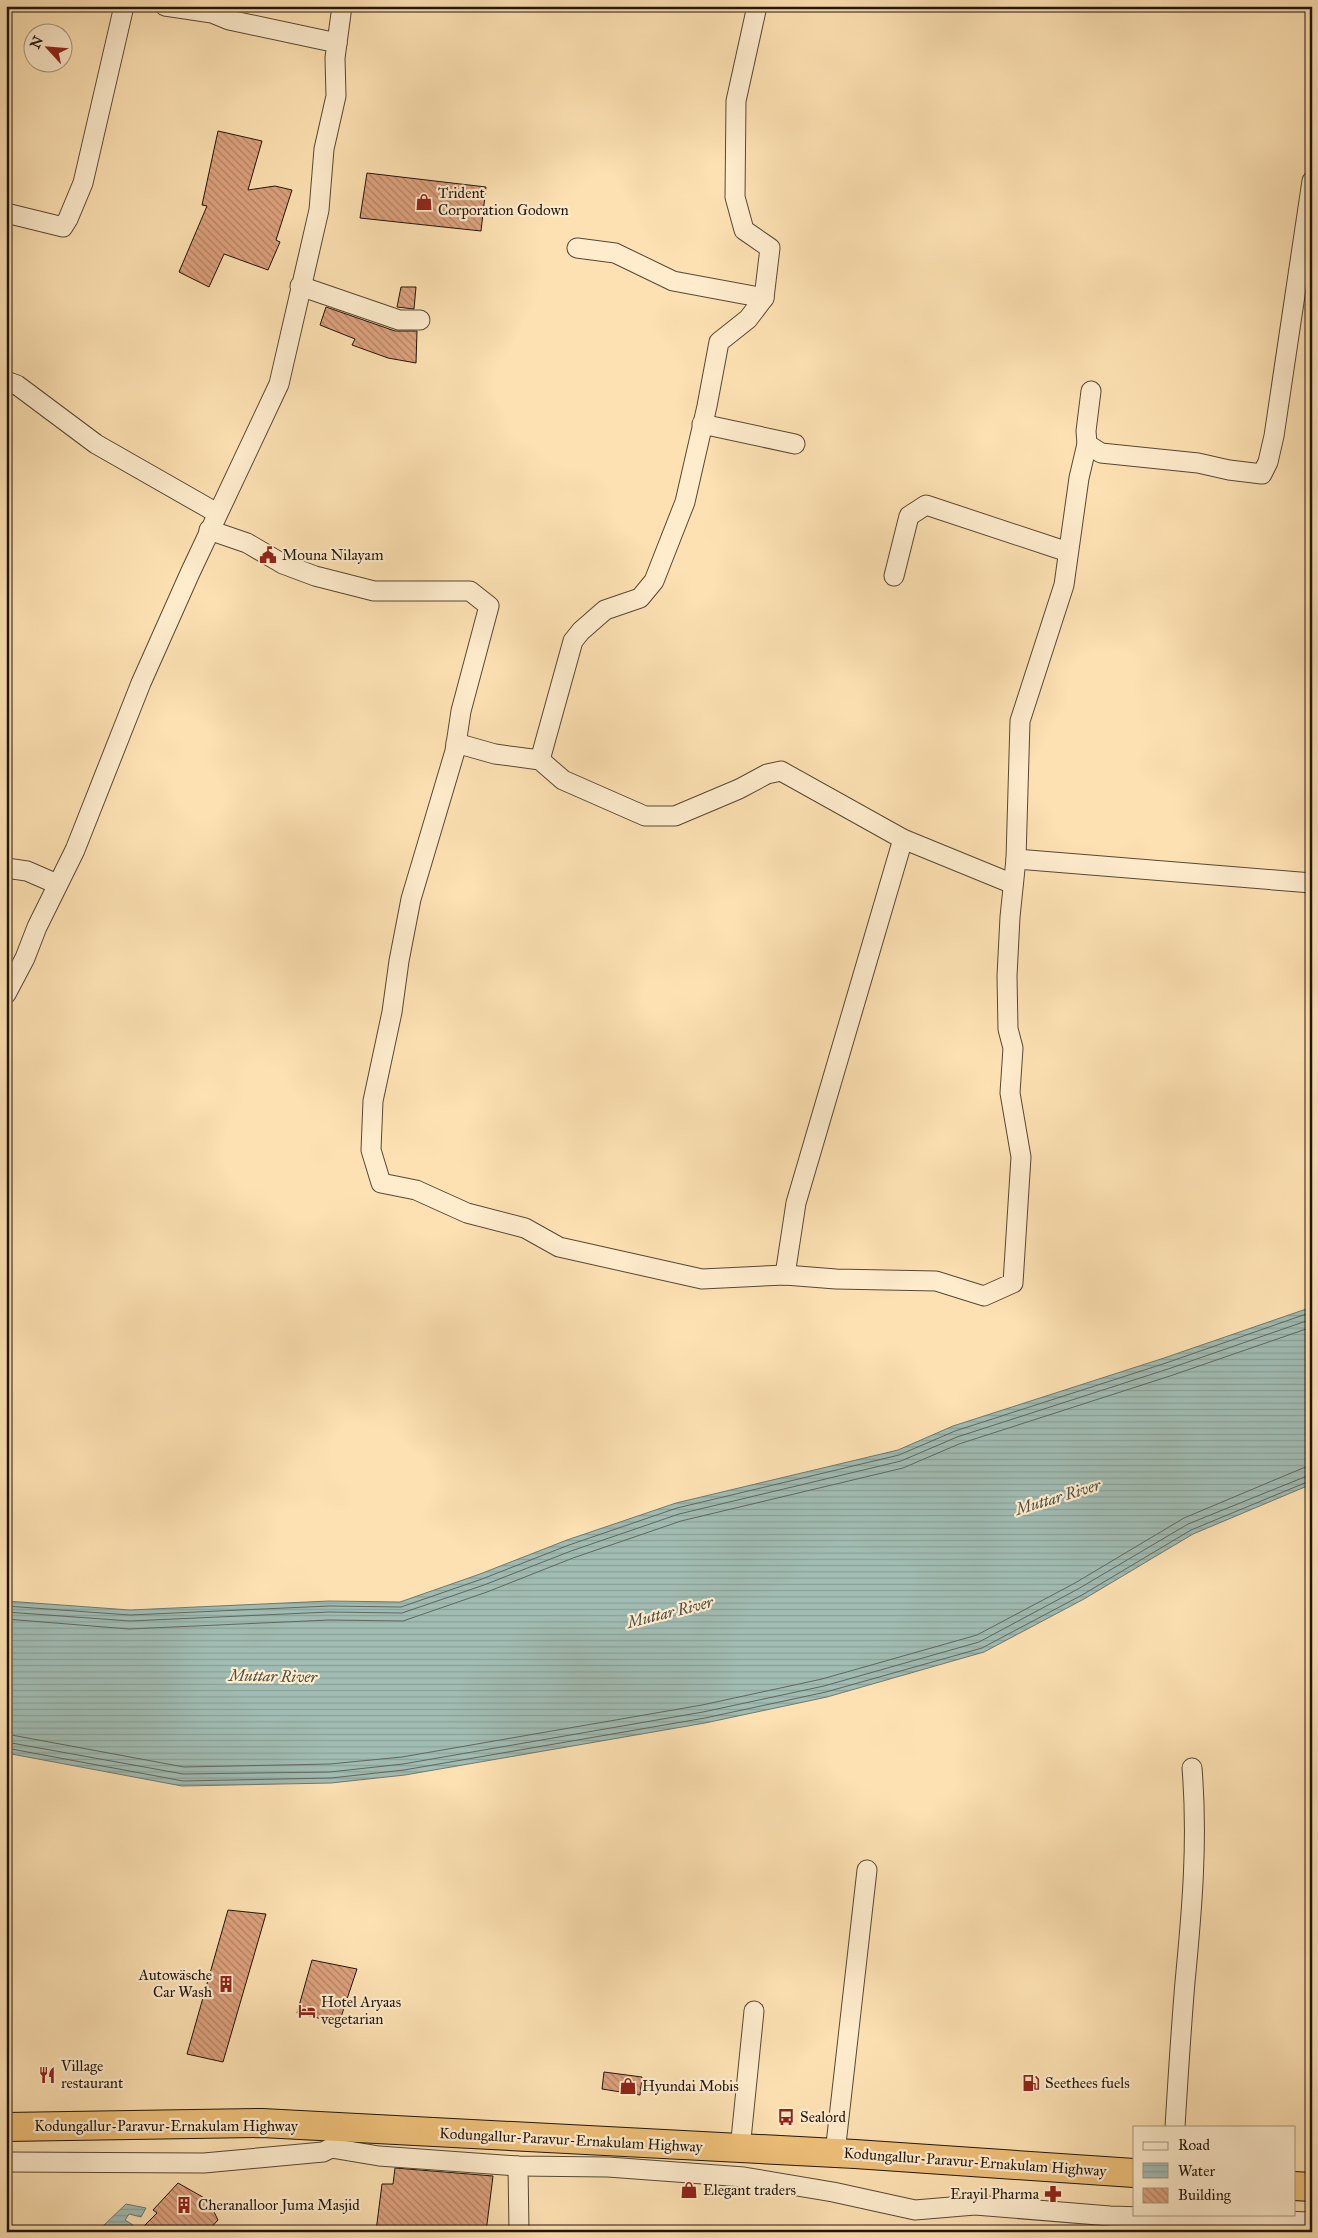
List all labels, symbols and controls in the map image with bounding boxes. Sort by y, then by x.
north arrow [22,22,72,72]
text: N [27,33,47,52]
place label: Trident Corporation Godown [438,184,569,219]
shop icon: Trident Corporation Godown [414,192,434,212]
public building icon: Mouna Nilayam [258,545,278,565]
place label: Mouna Nilayam [282,546,384,564]
water label: Muttar River [1011,1475,1104,1520]
water label: Muttar River [623,1592,716,1632]
water label: Muttar River [227,1666,318,1686]
place label: Autowäsche Car Wash [138,1966,213,2001]
building icon: Autowäsche Car Wash [216,1974,236,1994]
place label: Hotel Aryaas vegetarian [320,1993,401,2028]
hotel icon: Hotel Aryaas vegetarian [297,2001,317,2021]
place label: Village restaurant [60,2057,124,2092]
restaurant icon: Village restaurant [37,2065,57,2085]
fuel station icon: Seethees fuels [1021,2073,1041,2093]
place label: Seethees fuels [1045,2074,1130,2092]
shop icon: Hyundai Mobis [618,2076,638,2096]
place label: Hyundai Mobis [642,2077,739,2095]
bus stop icon: Sealord [776,2107,796,2127]
place label: Sealord [800,2108,846,2126]
street label: Kodungallur-Paravur-Ernakulam Highway [34,2117,299,2135]
street label: Kodungallur-Paravur-Ernakulam Highway [439,2124,704,2156]
legend [1133,2126,1296,2216]
text: Road [1178,2136,1210,2154]
street label: Kodungallur-Paravur-Ernakulam Highway [843,2144,1108,2180]
text: Water [1178,2162,1215,2180]
shop icon: Elegant traders [679,2180,699,2200]
place label: Elegant traders [703,2181,796,2199]
pharmacy icon: Erayil Pharma [1043,2184,1063,2204]
place label: Erayil Pharma [950,2185,1040,2203]
text: Building [1178,2186,1232,2204]
building icon: Cheranalloor Juma Masjid [174,2195,194,2215]
place label: Cheranalloor Juma Masjid [198,2196,360,2215]

